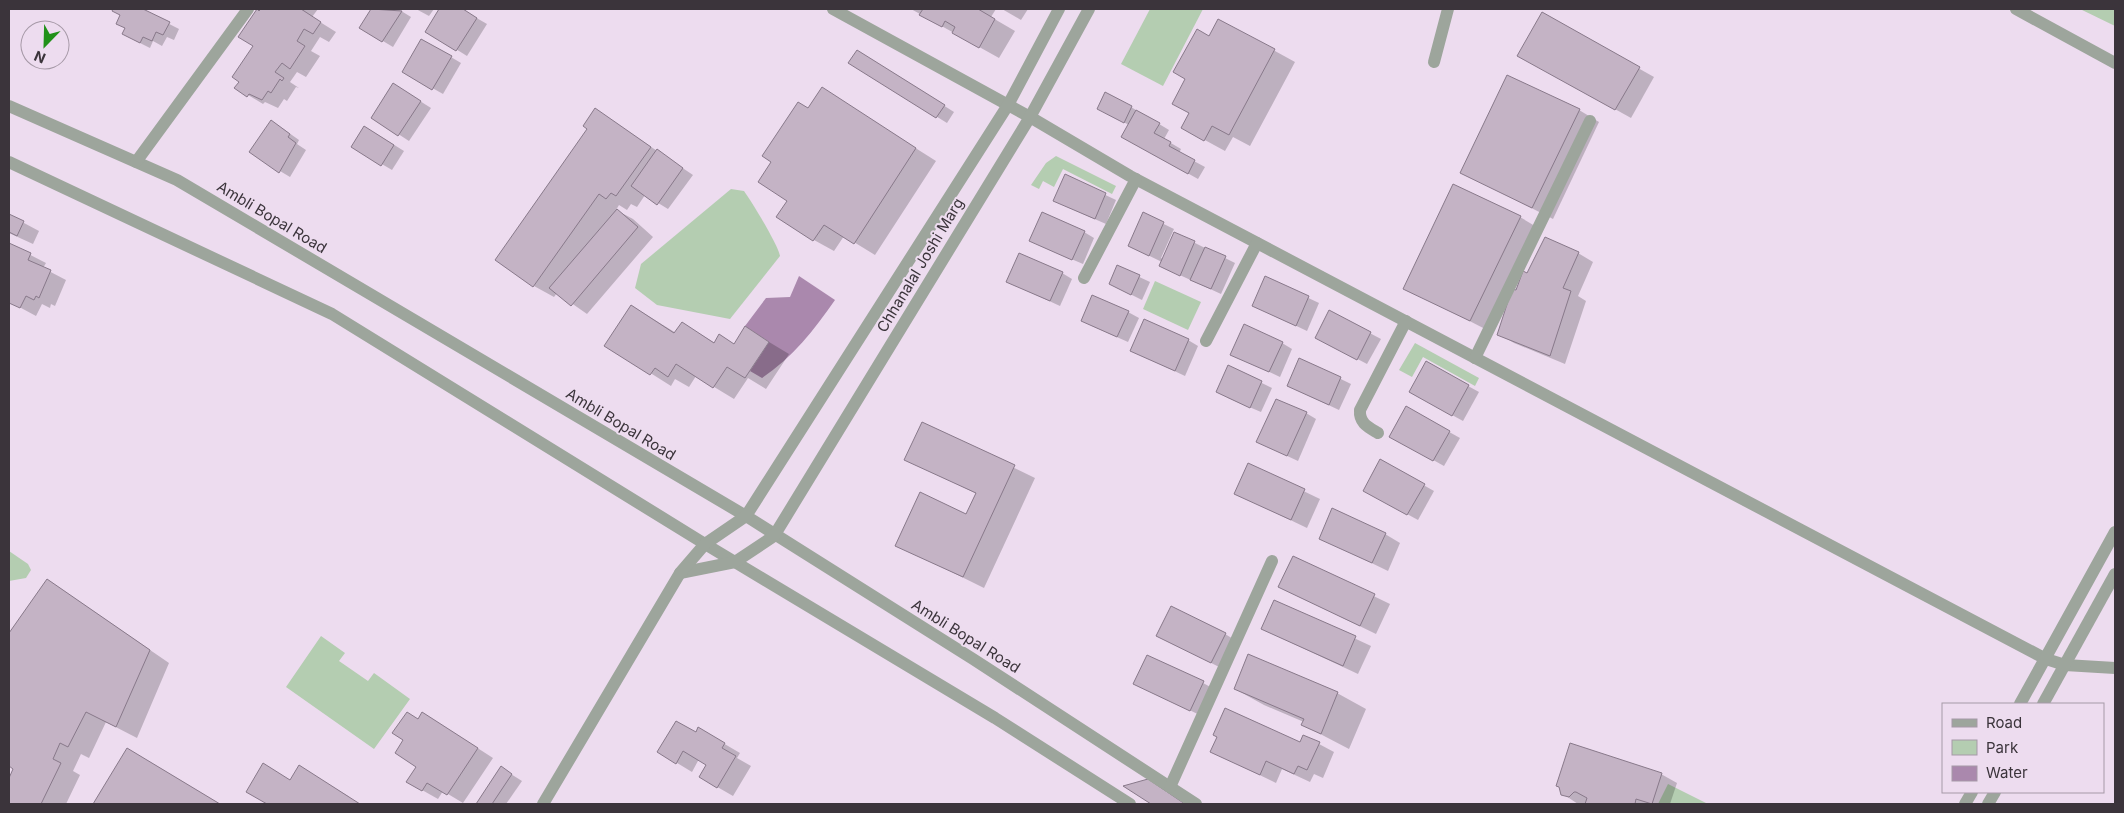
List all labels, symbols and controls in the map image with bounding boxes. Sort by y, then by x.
north arrow [20,20,70,70]
text: N [31,48,48,67]
street label: Ambli Bopal Road [214,177,330,257]
street label: Chhanalal Joshi Marg [872,195,968,335]
street label: Ambli Bopal Road [563,384,679,464]
street label: Ambli Bopal Road [908,595,1024,677]
legend [1942,703,2104,793]
text: Road [1986,713,2022,732]
text: Park [1986,738,2019,757]
text: Water [1986,763,2028,782]

